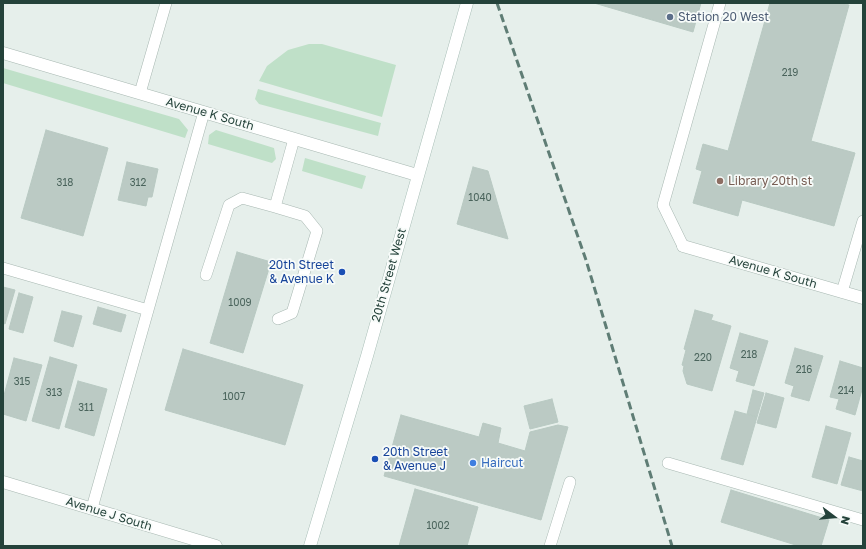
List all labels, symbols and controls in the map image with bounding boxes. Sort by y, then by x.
place label: Station 20 West [678,10,769,24]
marker: Station 20 West [665,12,675,22]
house number: 219 [782,67,798,79]
street label: Avenue K South [164,95,256,133]
place label: Library 20th st [728,174,812,188]
marker: Library 20th st [715,176,725,186]
house number: 318 [57,177,73,189]
house number: 312 [130,177,146,189]
house number: 1040 [468,192,492,204]
street label: 20th Street West [369,226,409,324]
street label: Avenue K South [727,253,819,291]
place label: 20th Street & Avenue K [269,258,334,286]
marker: 20th Street & Avenue K [337,267,347,277]
house number: 1009 [228,297,252,309]
house number: 218 [741,349,757,361]
house number: 220 [694,352,712,364]
house number: 216 [796,364,812,376]
house number: 315 [14,376,30,388]
house number: 214 [838,385,854,397]
house number: 313 [46,387,62,399]
house number: 1007 [223,391,245,403]
house number: 311 [78,402,94,414]
place label: 20th Street & Avenue J [383,445,448,473]
marker: 20th Street & Avenue J [370,454,380,464]
place label: Haircut [481,456,523,470]
marker: Haircut [468,458,478,468]
street label: Avenue J South [64,494,154,534]
north arrow [814,497,854,537]
text: N [839,515,853,526]
house number: 1002 [426,520,450,532]

